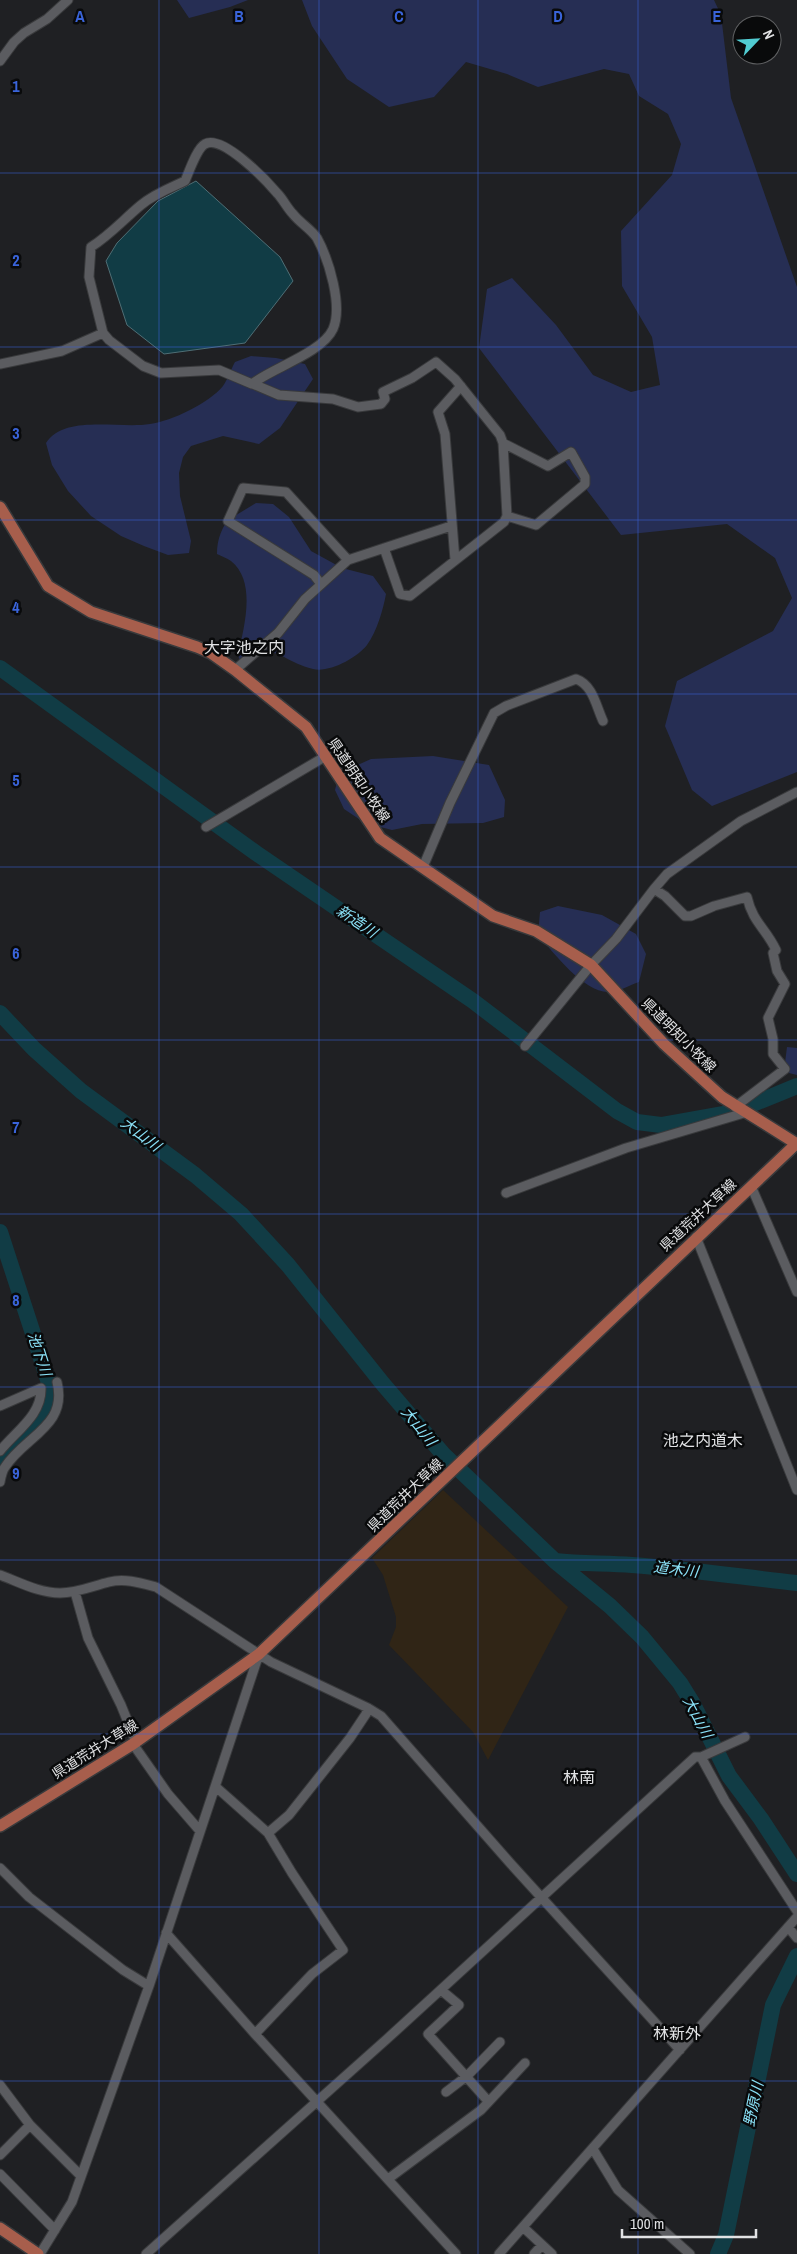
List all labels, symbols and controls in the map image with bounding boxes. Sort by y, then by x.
text: A [75,5,85,27]
text: B [234,5,244,27]
text: C [394,5,404,27]
text: D [553,5,563,27]
text: E [713,5,722,27]
north arrow [732,15,782,65]
text: N [759,27,779,42]
text: 1 [12,75,20,97]
text: 2 [12,249,20,271]
text: 3 [12,422,20,444]
text: 4 [12,596,20,618]
district label: 大字池之内 [204,636,284,658]
street label: 県道明知小牧線 [324,734,394,826]
text: 5 [12,769,20,791]
water label: 新造川 [332,900,383,943]
text: 6 [12,942,20,964]
street label: 県道明知小牧線 [638,994,720,1076]
water label: 大山川 [117,1112,167,1157]
text: 7 [12,1116,20,1138]
street label: 県道荒井大草線 [656,1175,740,1255]
text: 8 [12,1289,20,1311]
water label: 池下川 [23,1329,58,1381]
water label: 大山川 [397,1402,443,1452]
district label: 池之内道木 [663,1429,743,1451]
street label: 県道荒井大草線 [364,1454,446,1536]
text: 9 [12,1462,20,1484]
water label: 道木川 [652,1556,702,1582]
water label: 大山川 [678,1692,719,1744]
street label: 県道荒井大草線 [49,1715,141,1783]
district label: 林南 [563,1766,595,1788]
district label: 林新外 [653,2022,701,2044]
water label: 野原川 [738,2078,768,2128]
scale bar [622,2206,756,2238]
text: 100 m [630,2213,664,2234]

